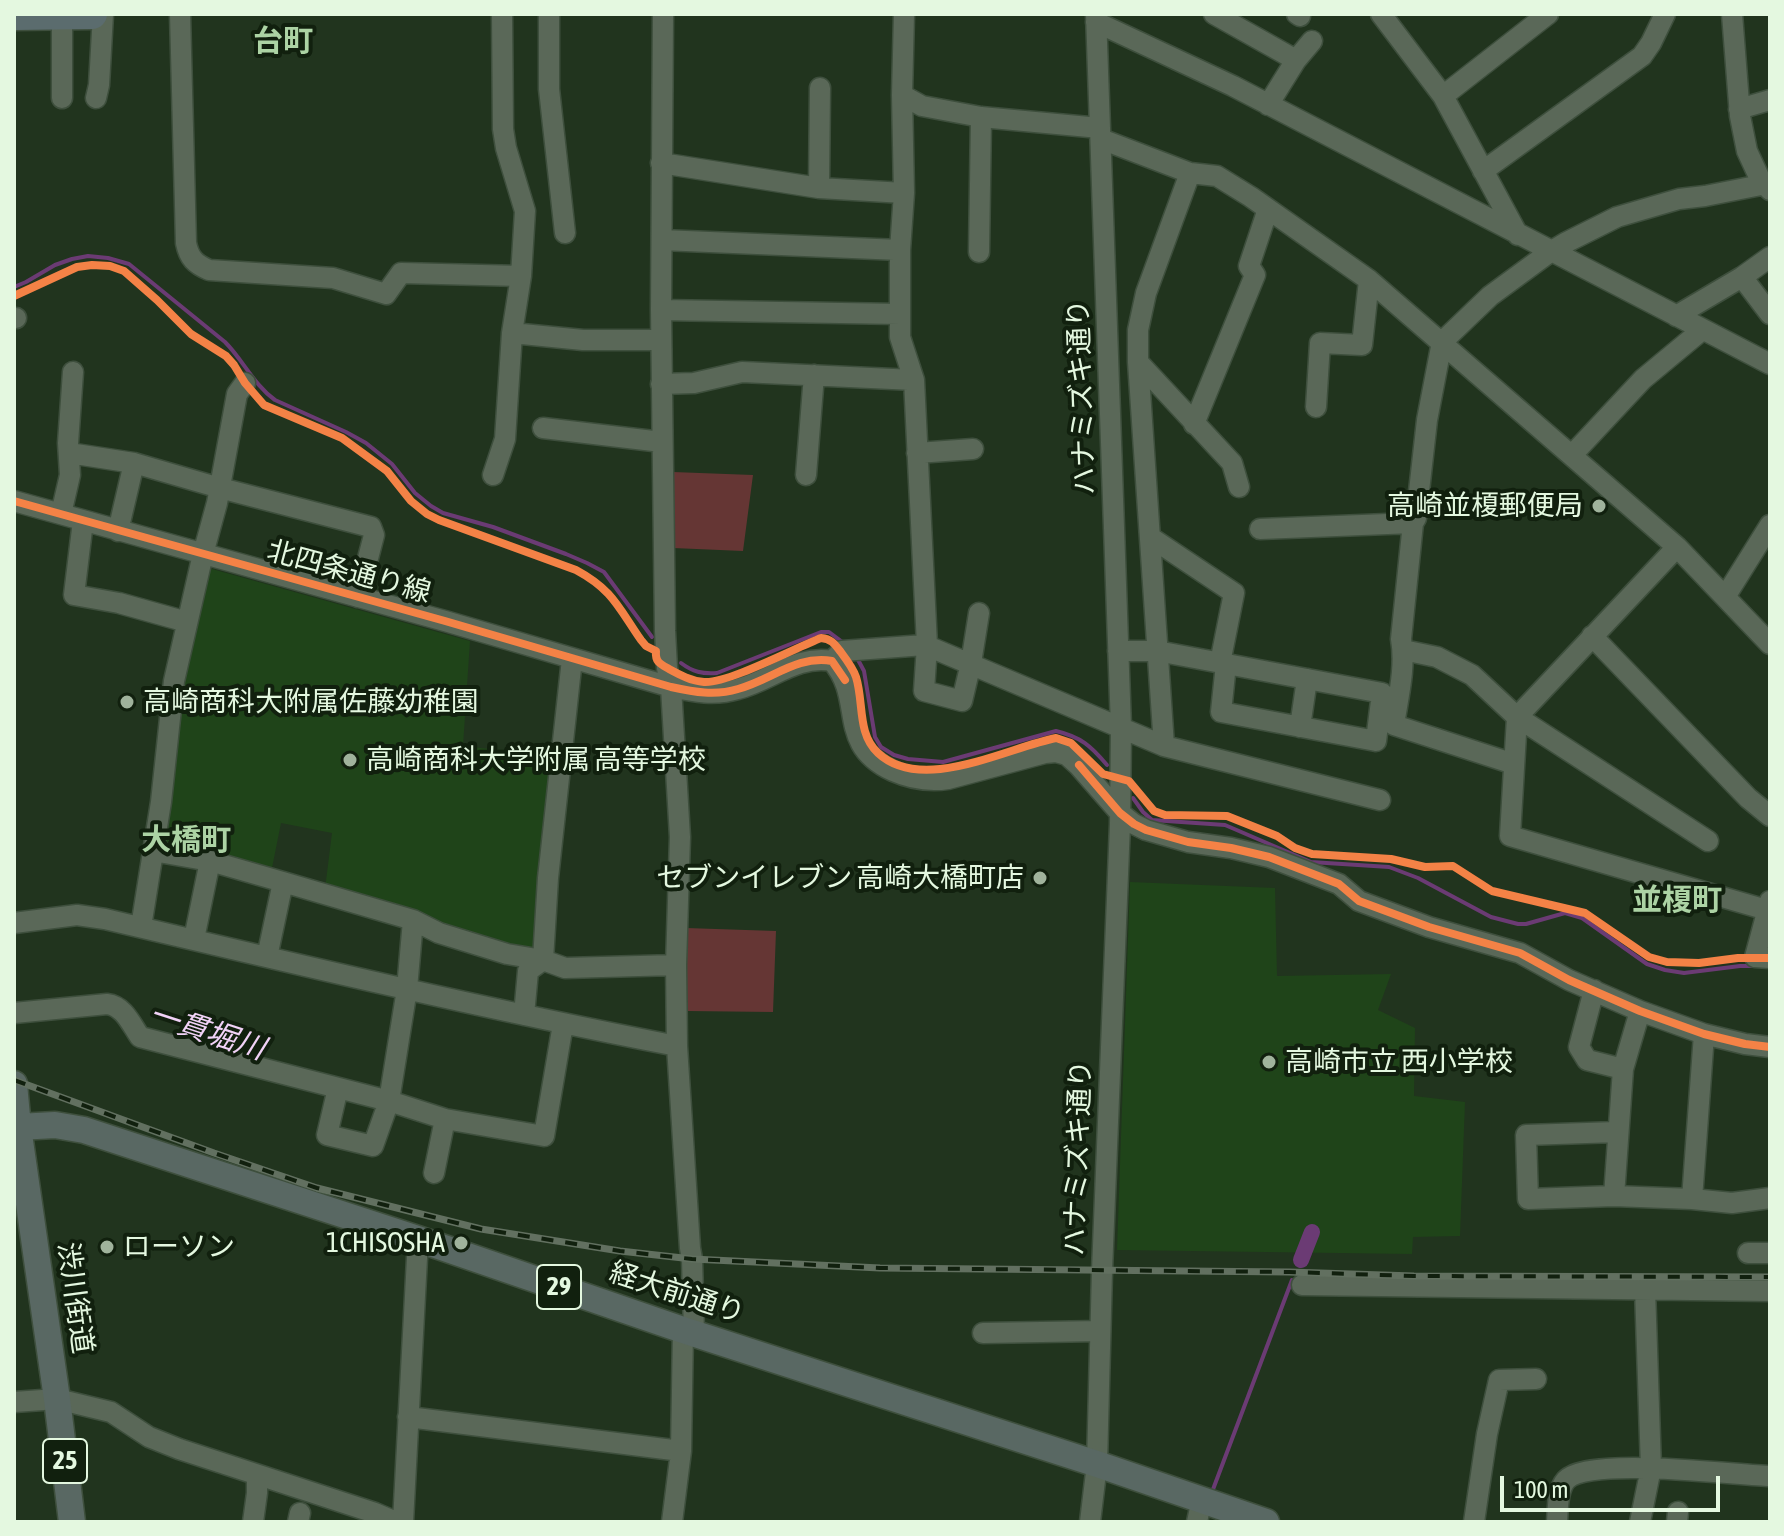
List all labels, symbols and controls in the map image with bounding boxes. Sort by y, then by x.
district label: 台町 [253,24,313,60]
street label: ハナミズキ通り [1062,298,1102,496]
place label: 高崎並榎郵便局 [1387,489,1583,523]
marker: 高崎並榎郵便局 [1590,497,1608,515]
street label: 北四条通り線 [264,534,434,610]
place label: 高崎商科大附属佐藤幼稚園 [143,685,479,719]
marker: 高崎商科大附属佐藤幼稚園 [118,693,136,711]
place label: 高崎商科大学附属 高等学校 [366,743,706,777]
marker: 高崎商科大学附属 高等学校 [341,751,359,769]
district label: 大橋町 [141,823,231,859]
place label: セブンイレブン 高崎大橋町店 [656,861,1024,895]
marker: セブンイレブン 高崎大橋町店 [1031,869,1049,887]
district label: 並榎町 [1632,883,1722,919]
water label: 一貫堀川 [144,996,270,1068]
place label: 高崎市立 西小学校 [1285,1045,1513,1079]
marker: 高崎市立 西小学校 [1260,1053,1278,1071]
street label: ハナミズキ通り [1058,1059,1098,1257]
place label: 1CHISOSHA [326,1226,445,1260]
place label: ローソン [123,1230,235,1264]
marker: 1CHISOSHA [452,1234,470,1252]
marker: ローソン [98,1238,116,1256]
street label: 渋川街道 [51,1240,99,1356]
street label: 経大前通り [605,1255,749,1331]
road number: 29 [537,1265,581,1309]
road number: 25 [43,1439,87,1483]
scale bar [1504,1460,1724,1510]
text: 100 m [1514,1476,1568,1503]

